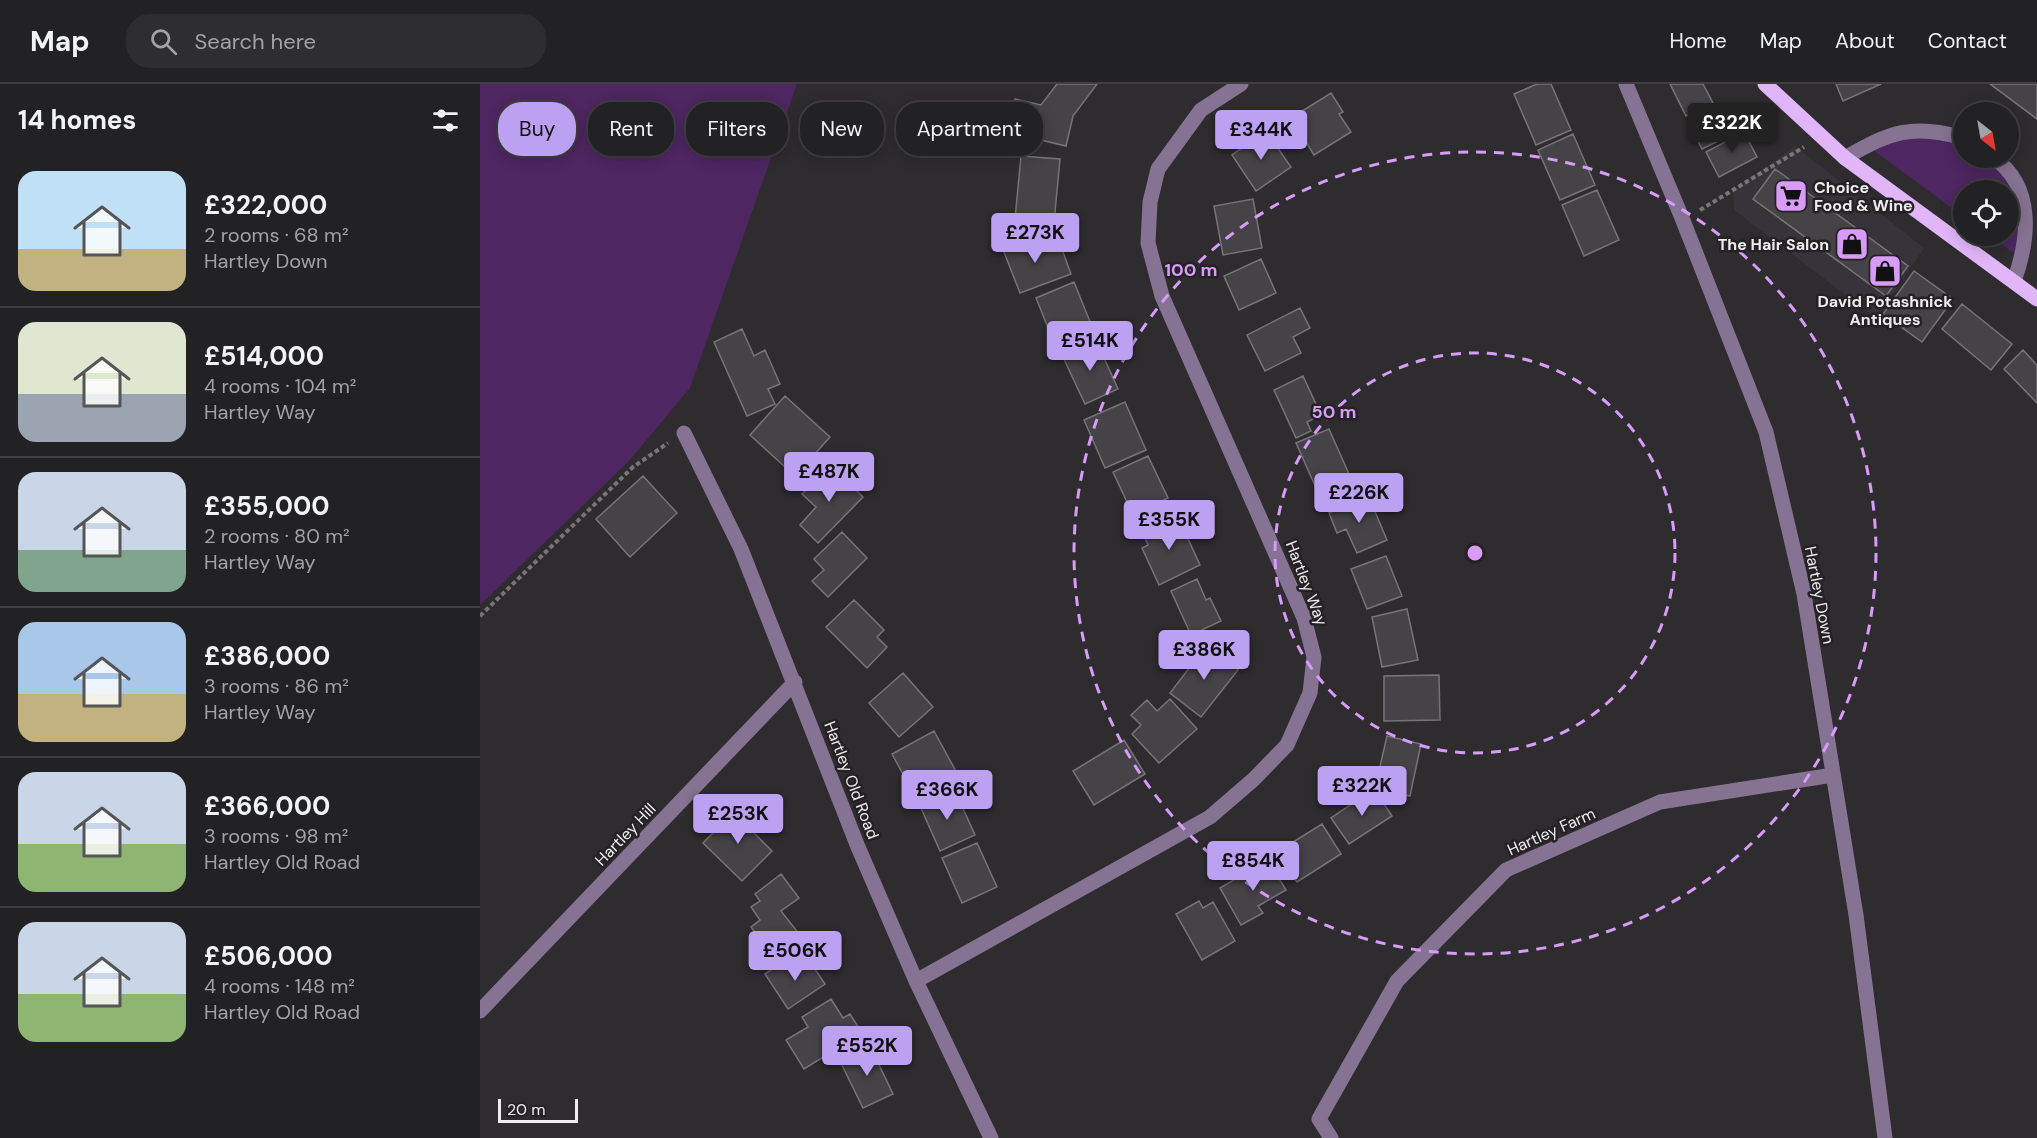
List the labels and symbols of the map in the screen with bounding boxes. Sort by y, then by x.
north arrow [1953,102,2019,168]
pin: £322K [1690,103,1774,154]
pin: £344K [1219,110,1303,161]
place label: Choice Food & Wine [1814,177,1913,216]
supermarket icon: Choice Food & Wine [1773,178,1809,214]
pin: £273K [993,213,1077,264]
shop icon: The Hair Salon [1834,226,1870,262]
place label: The Hair Salon [1718,234,1829,255]
shop icon: David Potashnick Antiques [1867,253,1903,289]
text: 100 m [1164,258,1218,282]
place label: David Potashnick Antiques [1818,291,1953,330]
pin: £514K [1048,321,1132,372]
text: 50 m [1311,400,1357,424]
pin: £487K [787,452,871,503]
pin: £226K [1317,473,1401,524]
pin: £355K [1127,500,1211,551]
street label: Hartley Way [1281,538,1332,629]
centre of rings [1465,543,1485,563]
street label: Hartley Down [1800,545,1839,646]
pin: £386K [1162,630,1246,681]
street label: Hartley Old Road [819,718,884,842]
pin: £322K [1320,766,1404,817]
pin: £366K [905,770,989,821]
pin: £253K [696,794,780,845]
street label: Hartley Hill [590,799,660,870]
street label: Hartley Farm [1504,803,1598,860]
pin: £854K [1211,841,1295,892]
pin: £506K [753,931,837,982]
pin: £552K [825,1026,909,1077]
scale bar [498,1096,578,1124]

